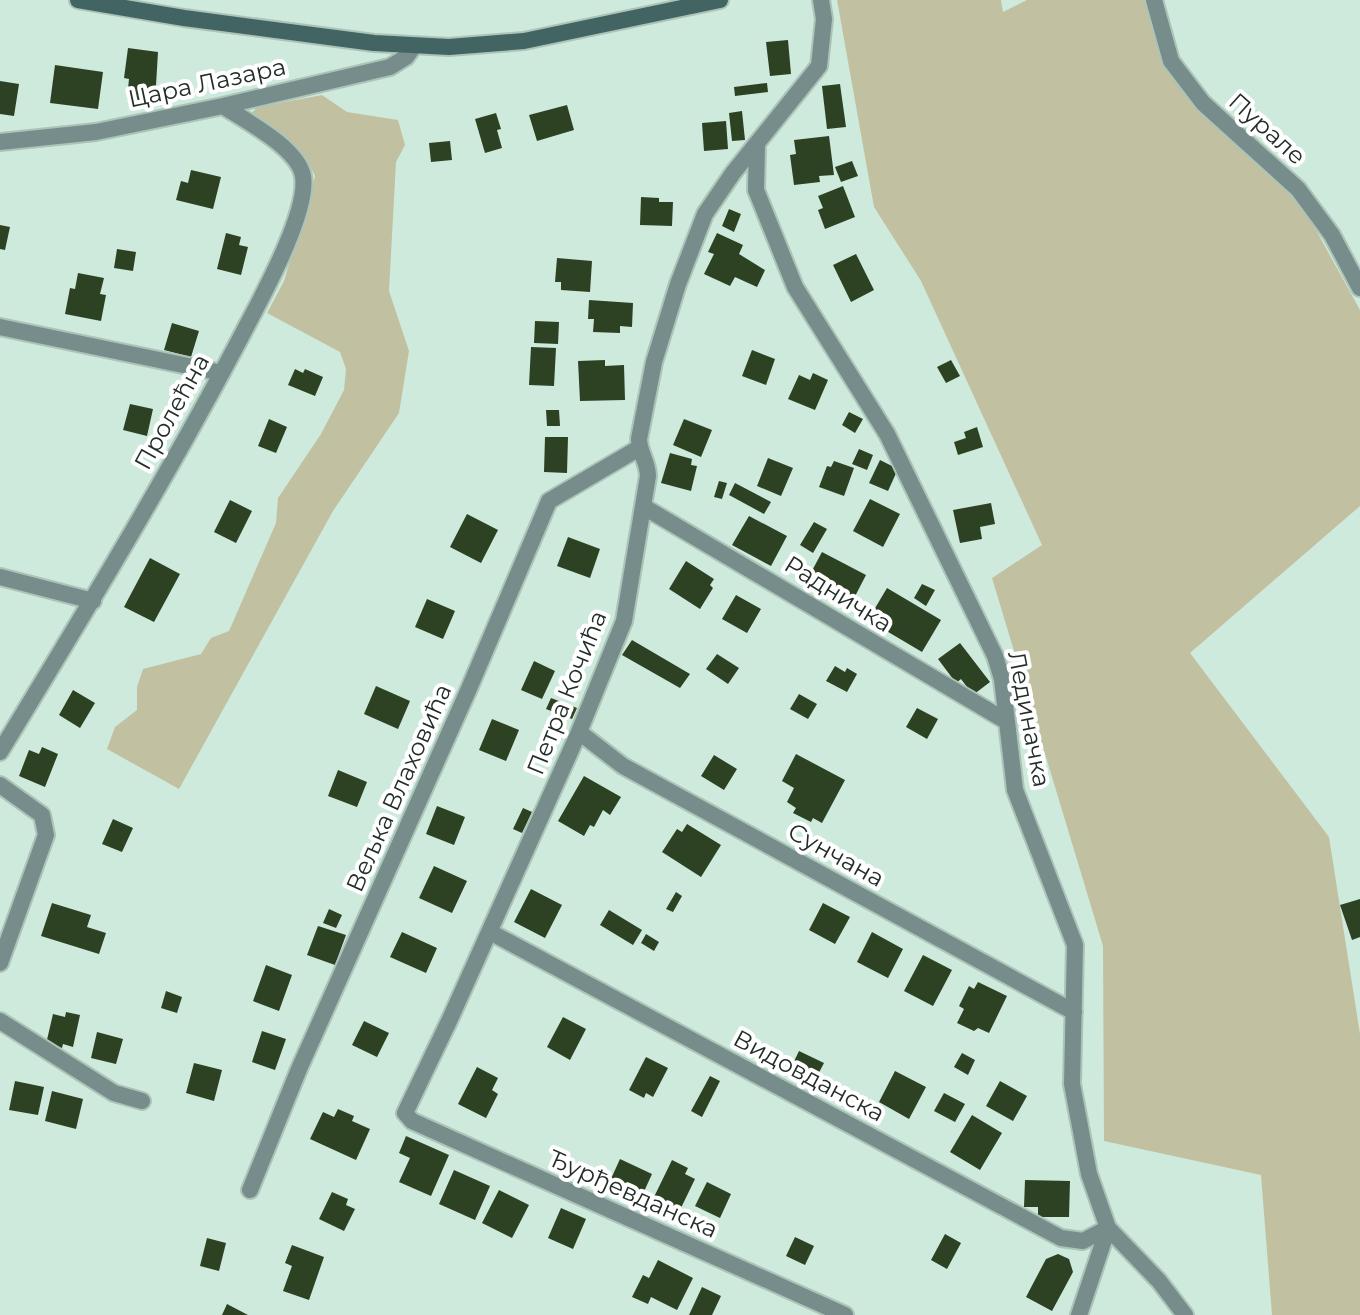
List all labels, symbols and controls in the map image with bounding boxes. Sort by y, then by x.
street label: Цара Лазара [125,52,288,113]
street label: Пурале [1223,87,1312,171]
street label: Пролећна [128,349,215,475]
street label: Радничка [779,549,897,638]
street label: Петра Кочића [520,607,613,779]
street label: Лединачка [1002,648,1057,789]
street label: Вељка Влаховића [340,679,457,896]
street label: Сунчана [783,816,889,893]
street label: Видовданска [729,1024,890,1128]
street label: Ђурђевданска [544,1143,722,1244]

